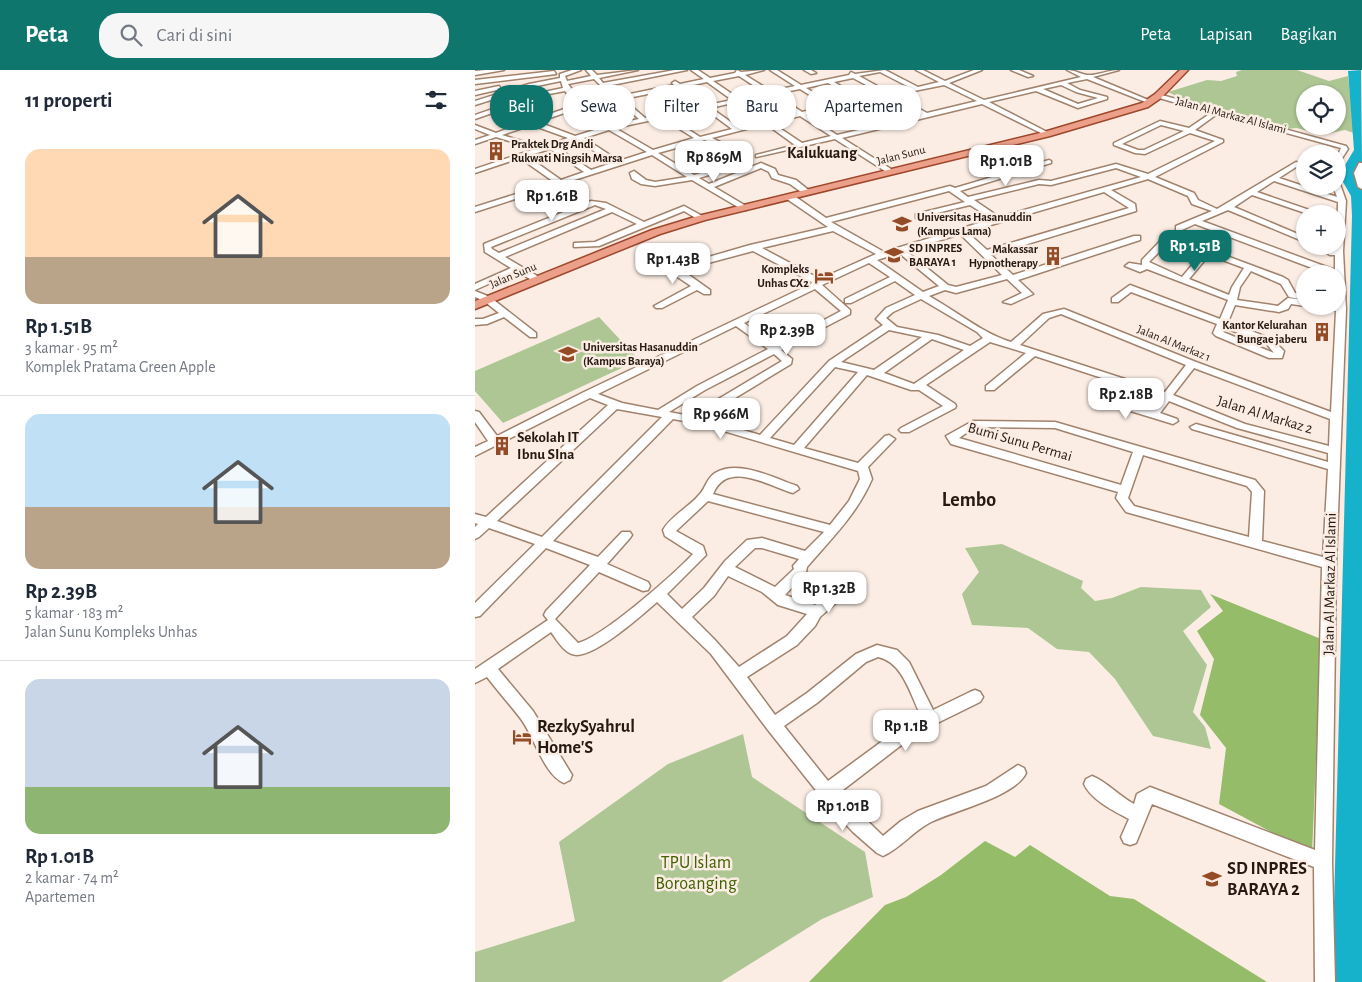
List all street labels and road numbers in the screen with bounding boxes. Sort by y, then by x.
street label: Jalan Al Markaz Al Islami [1174,94,1288,136]
street label: Jalan Sunu [876,143,926,167]
street label: Jalan Sunu [488,260,538,290]
street label: Jalan Al Markaz 1 [1136,323,1212,363]
street label: Jalan Al Markaz 2 [1215,393,1315,437]
street label: Bumi Sunu Permai [966,420,1074,464]
street label: Jalan Al Markaz Al Islami [1321,513,1339,655]

